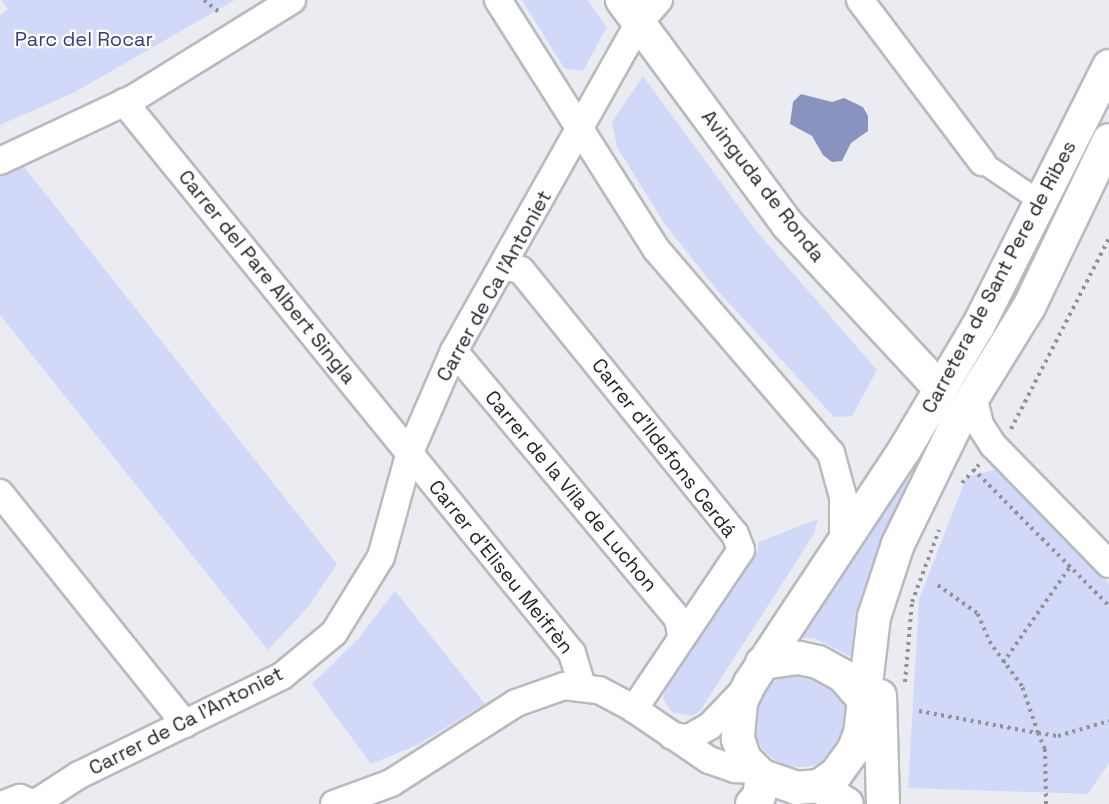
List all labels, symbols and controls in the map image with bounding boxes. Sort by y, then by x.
park label: Parc del Rocar [15,27,153,51]
street label: Avinguda de Ronda [696,105,830,267]
street label: Carretera de Sant Pere de Ribes [917,137,1081,417]
street label: Carrer del Pare Albert Singla [173,165,361,389]
street label: Carrer de Ca l'Antoniet [431,186,557,386]
street label: Carrer d'Ildefons Cerdá [587,354,741,542]
street label: Carrer de la Vila de Luchon [480,385,662,597]
street label: Carrer d'Eliseu Meifrèn [424,475,578,659]
street label: Carrer de Ca l'Antoniet [85,662,287,780]

